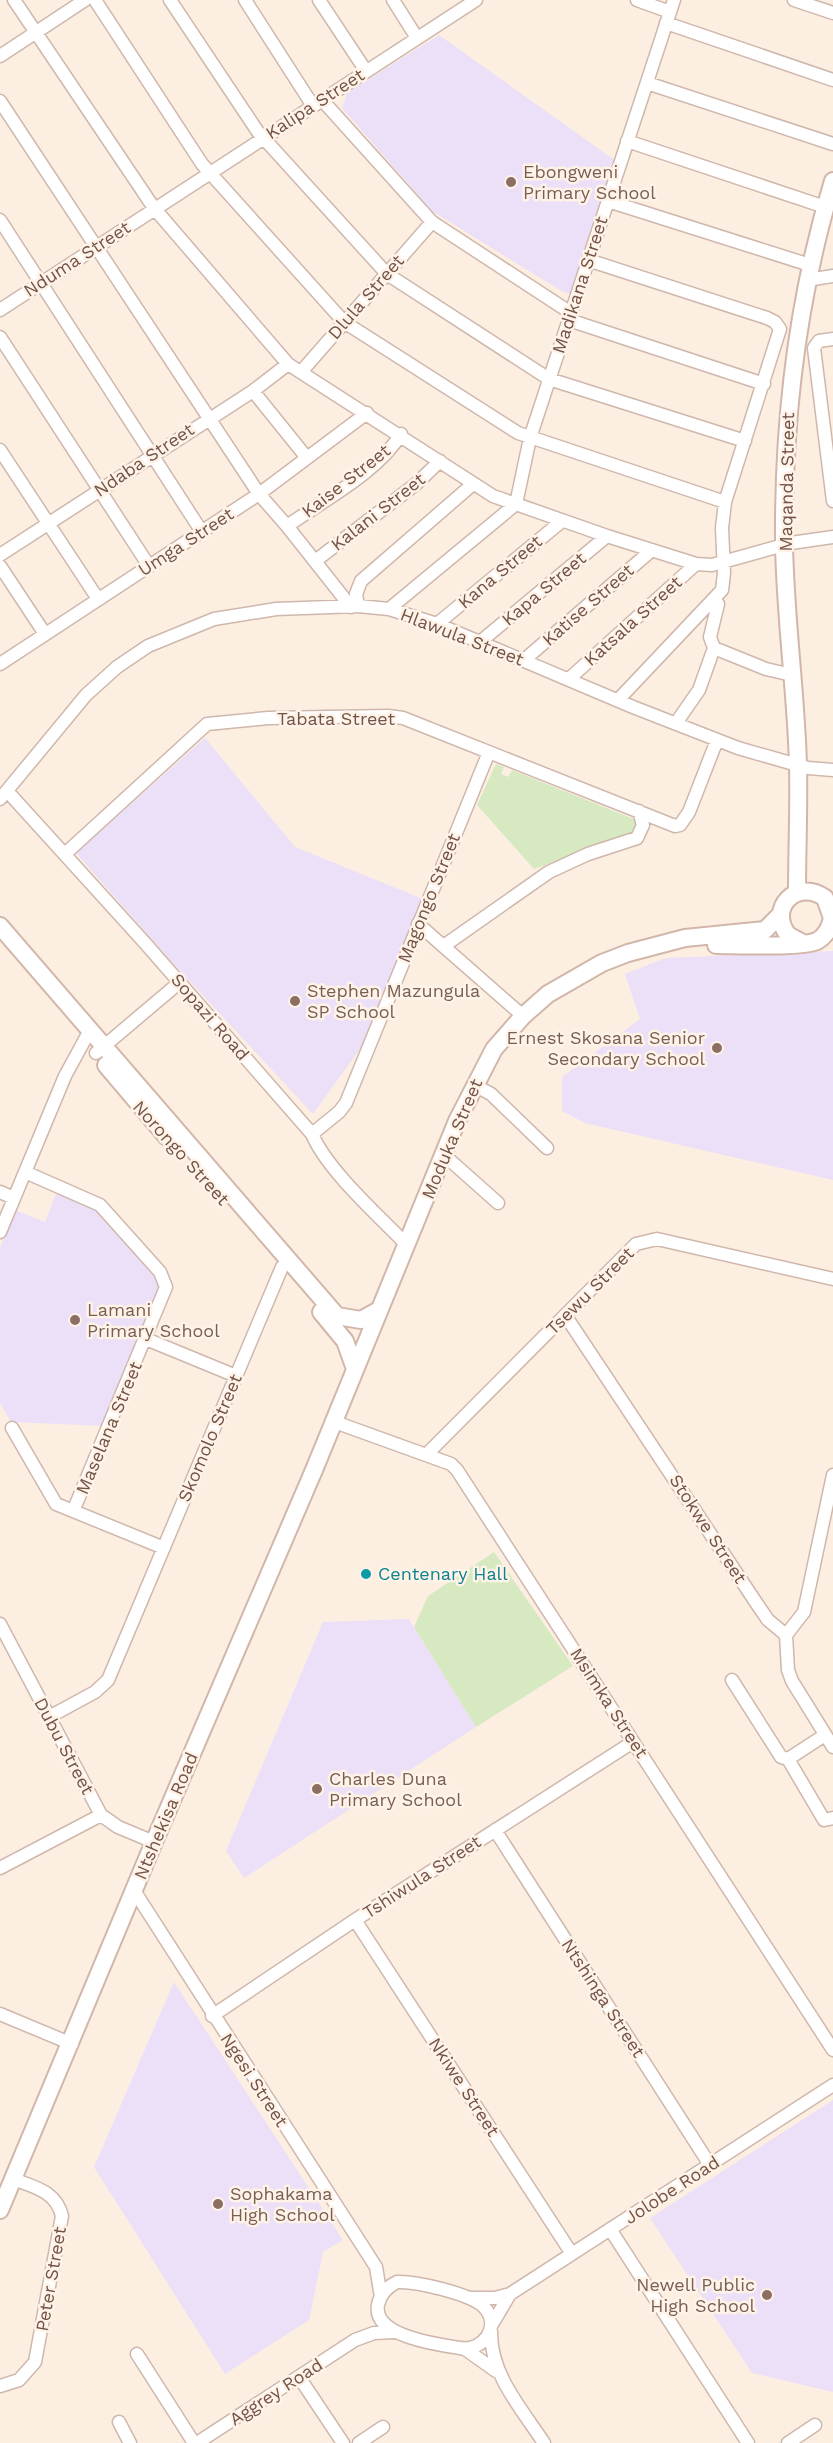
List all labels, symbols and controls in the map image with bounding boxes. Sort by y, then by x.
street label: Kalipa Street [261,64,368,143]
place label: Ebongweni Primary School [523,161,656,203]
marker: Ebongweni Primary School [504,175,518,189]
street label: Madikana Street [547,213,612,356]
street label: Nduma Street [20,216,134,301]
street label: Dlula Street [323,250,408,343]
street label: Maqanda Street [775,412,798,552]
street label: Ndaba Street [90,418,198,501]
street label: Kaise Street [297,439,395,522]
street label: Kalani Street [326,468,429,555]
street label: Umga Street [134,503,238,580]
street label: Kana Street [453,530,546,613]
street label: Kapa Street [497,547,590,630]
street label: Katise Street [538,559,638,650]
street label: Katsala Street [579,571,686,670]
street label: Hlawula Street [398,603,527,670]
street label: Tabata Street [277,708,395,729]
street label: Magongo Street [393,830,464,966]
street label: Sopazi Road [167,969,254,1064]
place label: Stephen Mazungula SP School [307,980,480,1022]
marker: Stephen Mazungula SP School [288,994,302,1008]
place label: Ernest Skosana Senior Secondary School [507,1027,705,1069]
marker: Ernest Skosana Senior Secondary School [710,1041,724,1055]
street label: Moduka Street [417,1075,486,1202]
street label: Norongo Street [129,1096,234,1210]
street label: Tsewu Street [541,1242,638,1339]
place label: Lamani Primary School [87,1299,220,1341]
marker: Lamani Primary School [68,1313,82,1327]
street label: Maselana Street [71,1358,146,1497]
street label: Skomolo Street [173,1370,246,1505]
street label: Stokwe Street [665,1470,752,1587]
place label: Centenary Hall [378,1563,508,1584]
marker: Centenary Hall [359,1567,373,1581]
street label: Msimka Street [566,1644,653,1762]
street label: Dubu Street [30,1694,99,1798]
street label: Ntshekisa Road [129,1749,202,1883]
place label: Charles Duna Primary School [329,1768,462,1810]
marker: Charles Duna Primary School [310,1782,324,1796]
street label: Tshiwula Street [359,1830,485,1923]
street label: Ntshinga Street [557,1935,650,2061]
street label: Ngesi Street [216,2029,293,2131]
street label: Nkiwe Street [425,2033,504,2140]
street label: Jolobe Road [620,2151,723,2228]
place label: Sophakama High School [230,2183,335,2225]
marker: Sophakama High School [211,2197,225,2211]
street label: Peter Street [31,2224,70,2333]
place label: Newell Public High School [636,2274,755,2316]
marker: Newell Public High School [760,2288,774,2302]
street label: Aggrey Road [225,2354,326,2430]

